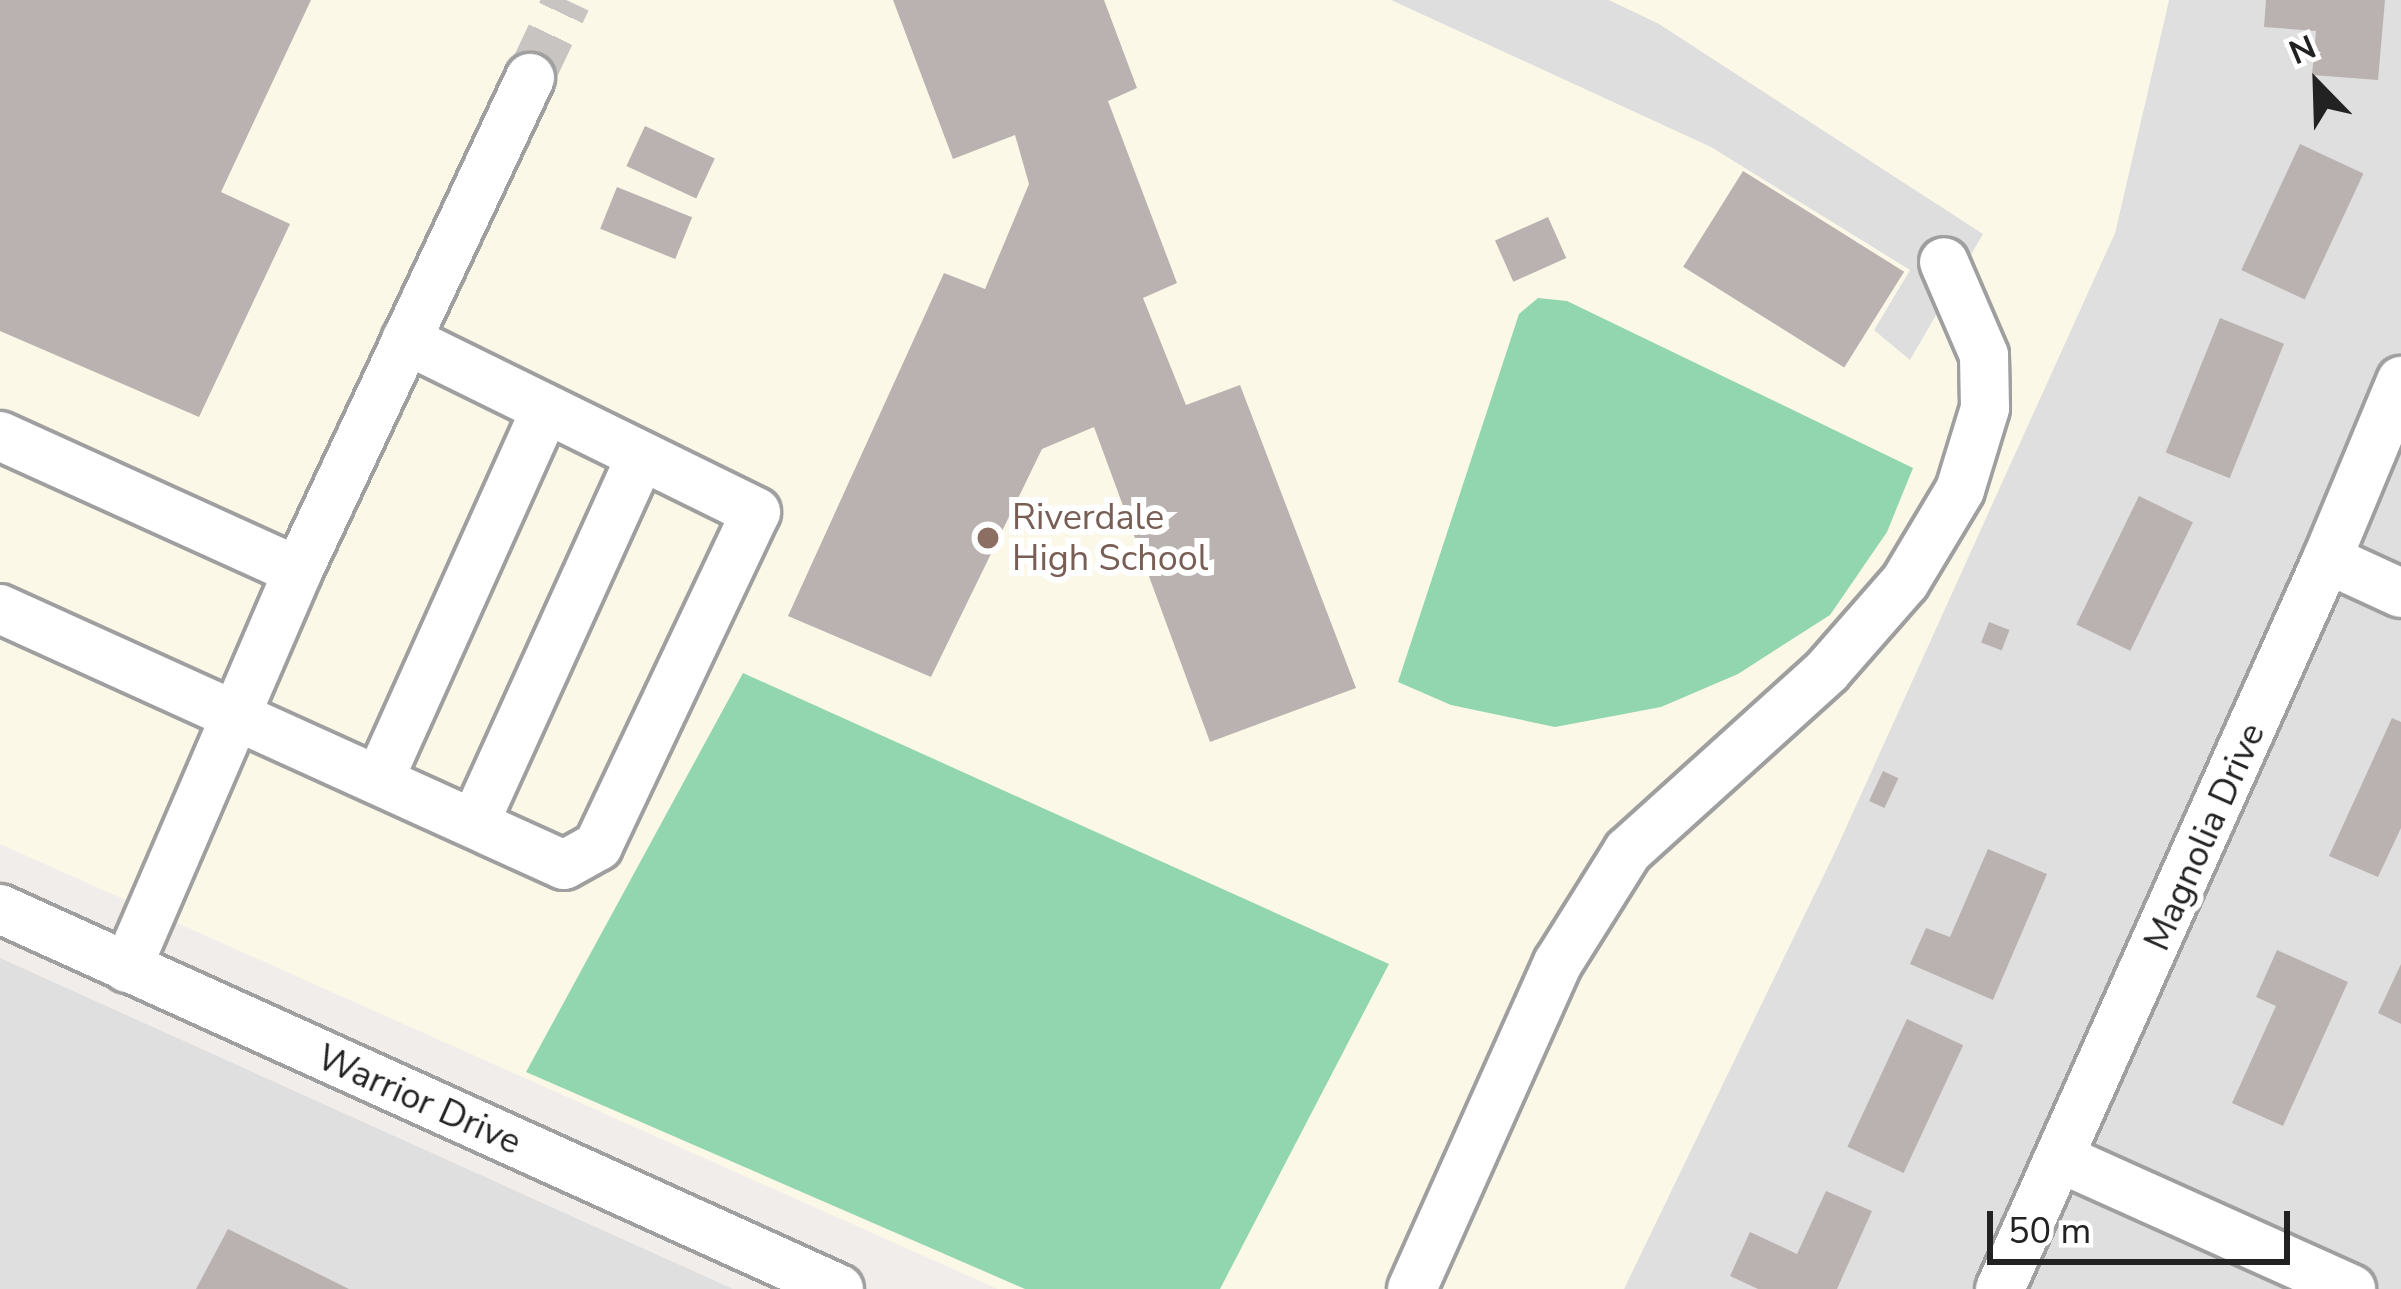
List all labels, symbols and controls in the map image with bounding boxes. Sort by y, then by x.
north arrow [2257,24,2377,144]
text: N [2283,25,2323,76]
place label: Riverdale High School [1012,495,1208,580]
marker: Riverdale High School [975,525,1001,551]
street label: Magnolia Drive [2136,717,2274,957]
street label: Warrior Drive [310,1036,528,1164]
scale bar [1993,1187,2296,1261]
text: 50 m [2008,1207,2091,1256]

